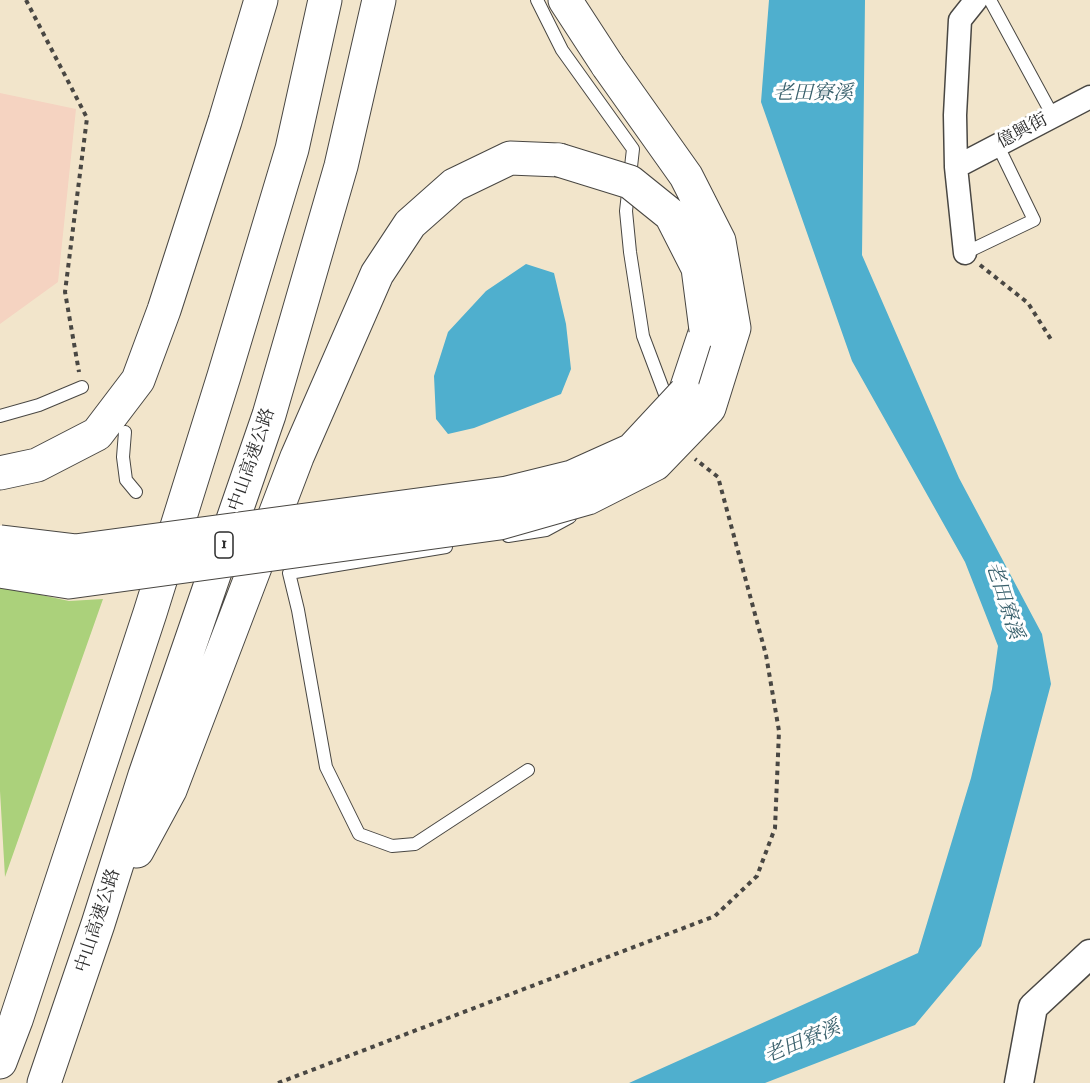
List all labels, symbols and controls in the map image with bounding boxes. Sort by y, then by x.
water label: 老田寮溪 [773,83,853,107]
street label: 億興街 [994,110,1052,154]
street label: 中山高速公路 [225,405,281,515]
road number: 1 [215,532,233,558]
water label: 老田寮溪 [979,559,1027,643]
street label: 中山高速公路 [72,866,126,976]
water label: 老田寮溪 [761,1016,845,1070]

